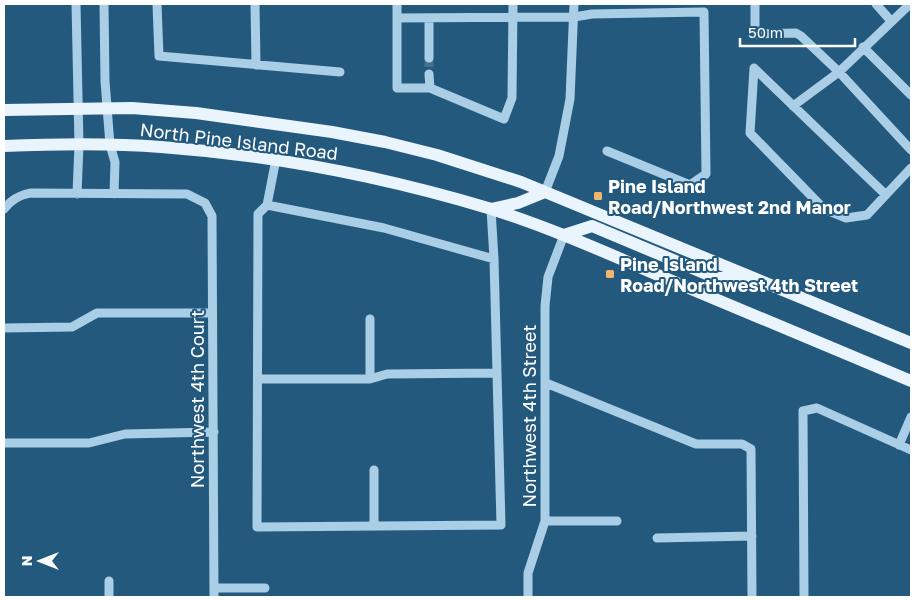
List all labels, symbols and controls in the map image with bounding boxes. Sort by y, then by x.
scale bar [740,15,855,47]
text: 50 m [748,23,783,41]
street label: North Pine Island Road [139,118,339,164]
place label: Pine Island Road/Northwest 2nd Manor [608,175,851,218]
marker: Pine Island Road/Northwest 2nd Manor [592,190,604,202]
place label: Pine Island Road/Northwest 4th Street [620,253,858,296]
marker: Pine Island Road/Northwest 4th Street [604,268,616,280]
street label: Northwest 4th Court [186,310,208,488]
street label: Northwest 4th Street [518,324,540,508]
north arrow [15,536,65,586]
text: N [18,556,35,566]

